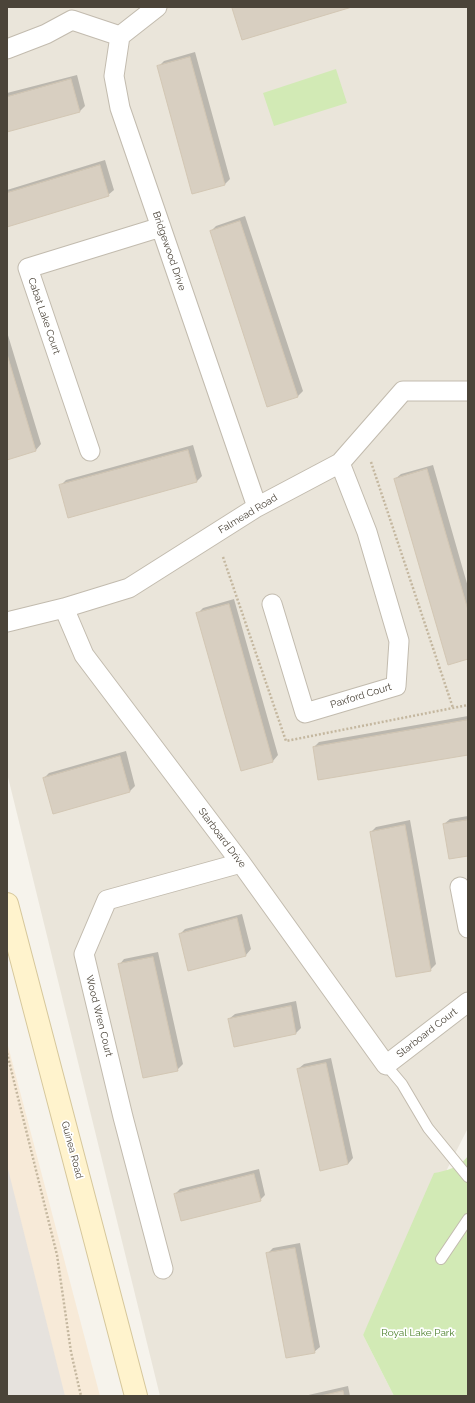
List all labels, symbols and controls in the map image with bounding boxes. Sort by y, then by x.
street label: Bridgewood Drive [150,210,188,292]
street label: Cabat Lake Court [25,276,63,356]
street label: Falmead Road [216,492,280,536]
street label: Paxford Court [329,681,393,711]
street label: Starboard Drive [196,806,248,870]
street label: Wood Wren Court [83,974,115,1058]
street label: Starboard Court [394,1006,460,1060]
street label: Guinea Road [59,1120,85,1180]
park label: Royal Lake Park [381,1327,455,1339]

